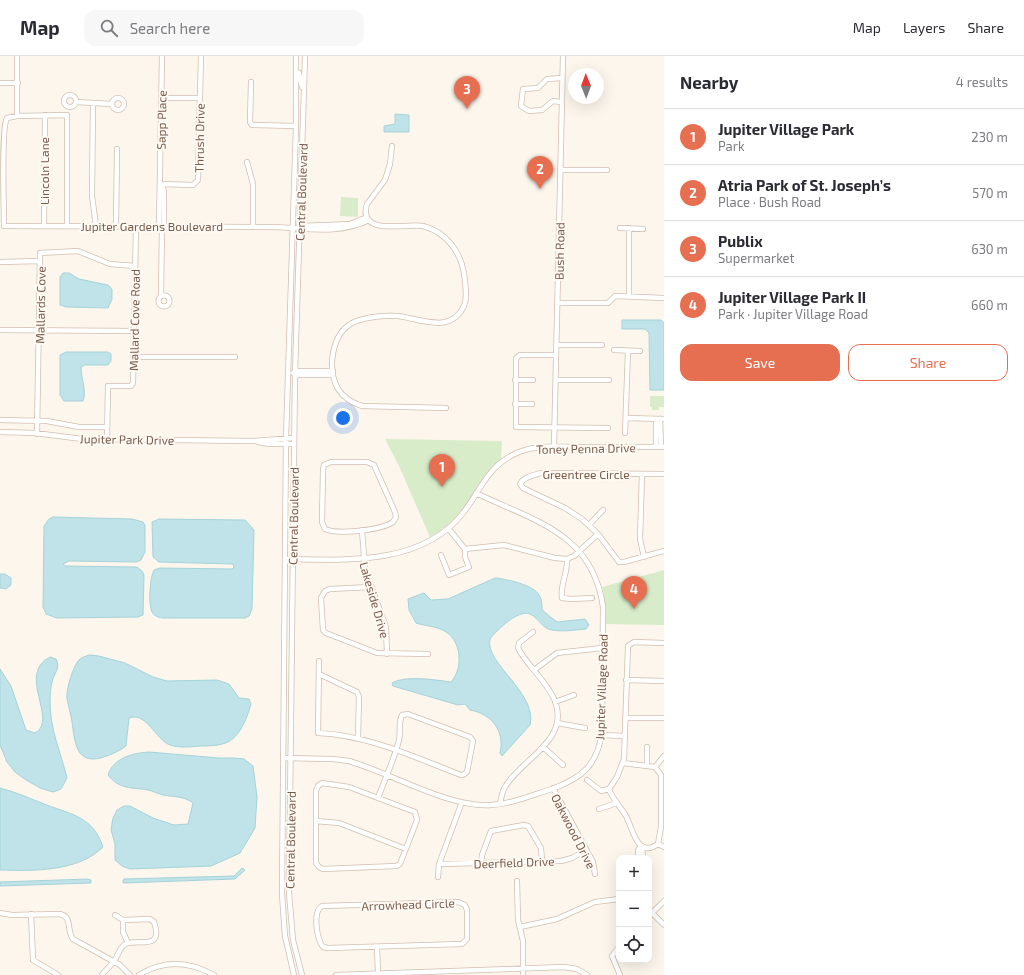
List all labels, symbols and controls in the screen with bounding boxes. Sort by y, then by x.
search box [84,10,364,46]
text: Map [20,16,60,39]
icon: search [98,17,120,39]
text: Search here [130,19,210,37]
text: Map [853,19,881,36]
text: Layers [903,19,945,36]
text: Share [967,19,1004,36]
north arrow [568,68,604,104]
text: Nearby [680,72,738,92]
text: 4 results [956,74,1008,90]
pin: 3 [454,76,480,109]
street label: Sapp Place [153,90,169,150]
street label: Thrush Drive [191,103,207,173]
text: Jupiter Village Park [718,120,854,138]
text: 1 [690,129,696,145]
text: 230 m [971,129,1008,145]
street label: Lincoln Lane [37,137,51,205]
text: Park [718,138,745,154]
street label: Central Boulevard [292,143,310,241]
pin: 2 [527,156,553,189]
text: Atria Park of St. Joseph’s [718,176,891,194]
text: 2 [689,185,697,201]
text: 570 m [972,185,1008,201]
text: Place · Bush Road [718,194,821,210]
street label: Jupiter Gardens Boulevard [81,219,223,233]
street label: Bush Road [551,222,567,280]
text: Publix [718,232,763,250]
text: 3 [689,241,697,257]
text: 630 m [971,241,1008,257]
text: Supermarket [718,250,795,266]
street label: Mallards Cove [32,266,48,344]
street label: Mallard Cove Road [126,269,142,371]
text: Jupiter Village Park II [718,288,866,306]
text: 4 [689,297,697,313]
text: 660 m [971,297,1008,313]
text: Park · Jupiter Village Road [718,306,868,322]
button: Save [680,344,840,381]
button: Share [848,344,1008,381]
your location [333,408,353,428]
street label: Jupiter Park Drive [80,431,174,447]
street label: Toney Penna Drive [536,440,636,456]
pin: 1 [429,454,455,487]
street label: Central Boulevard [285,467,301,565]
street label: Greentree Circle [542,467,630,481]
street label: Lakeside Drive [357,560,393,640]
pin: 4 [621,576,647,609]
street label: Jupiter Village Road [592,634,610,740]
street label: Central Boulevard [282,791,298,889]
street label: Oakwood Drive [549,791,599,871]
street label: Deerfield Drive [473,854,555,870]
map controls [616,855,652,963]
button: + [616,855,652,891]
button: − [616,891,652,927]
street label: Arrowhead Circle [361,895,455,913]
button: locate [616,927,652,963]

